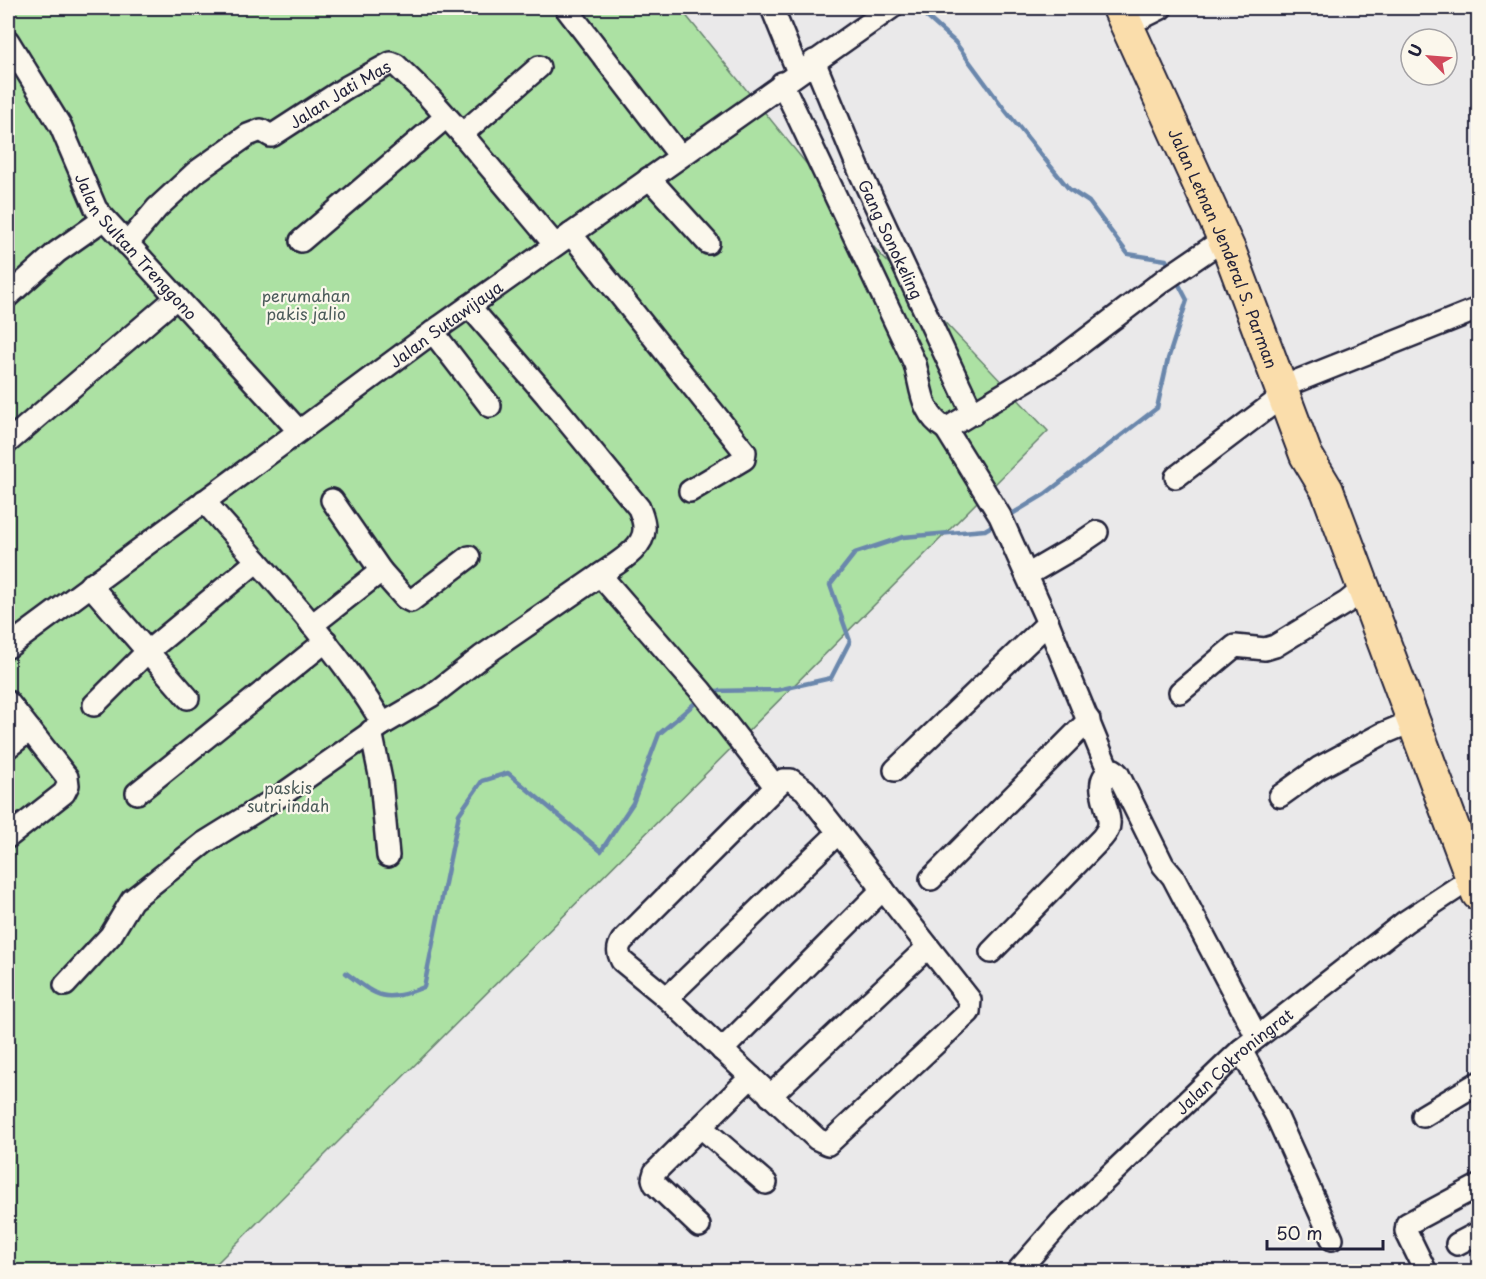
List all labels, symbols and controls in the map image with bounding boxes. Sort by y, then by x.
north arrow [1399,27,1459,87]
text: U [1401,40,1428,61]
street label: Jalan Jati Mas [284,54,395,134]
street label: Jalan Letnan Jenderal S. Parman [1163,124,1284,371]
street label: Jalan Sultan Trenggono [70,169,203,325]
street label: Gang Sonokeling [853,175,930,303]
street label: Jalan Sutawijaya [384,274,507,373]
park label: perumahan pakis jalio [262,283,350,325]
park label: paskis sutri indah [247,775,329,817]
street label: Jalan Cokroningrat [1169,1002,1298,1119]
scale bar [1267,1213,1382,1251]
text: 50 m [1276,1219,1323,1246]

